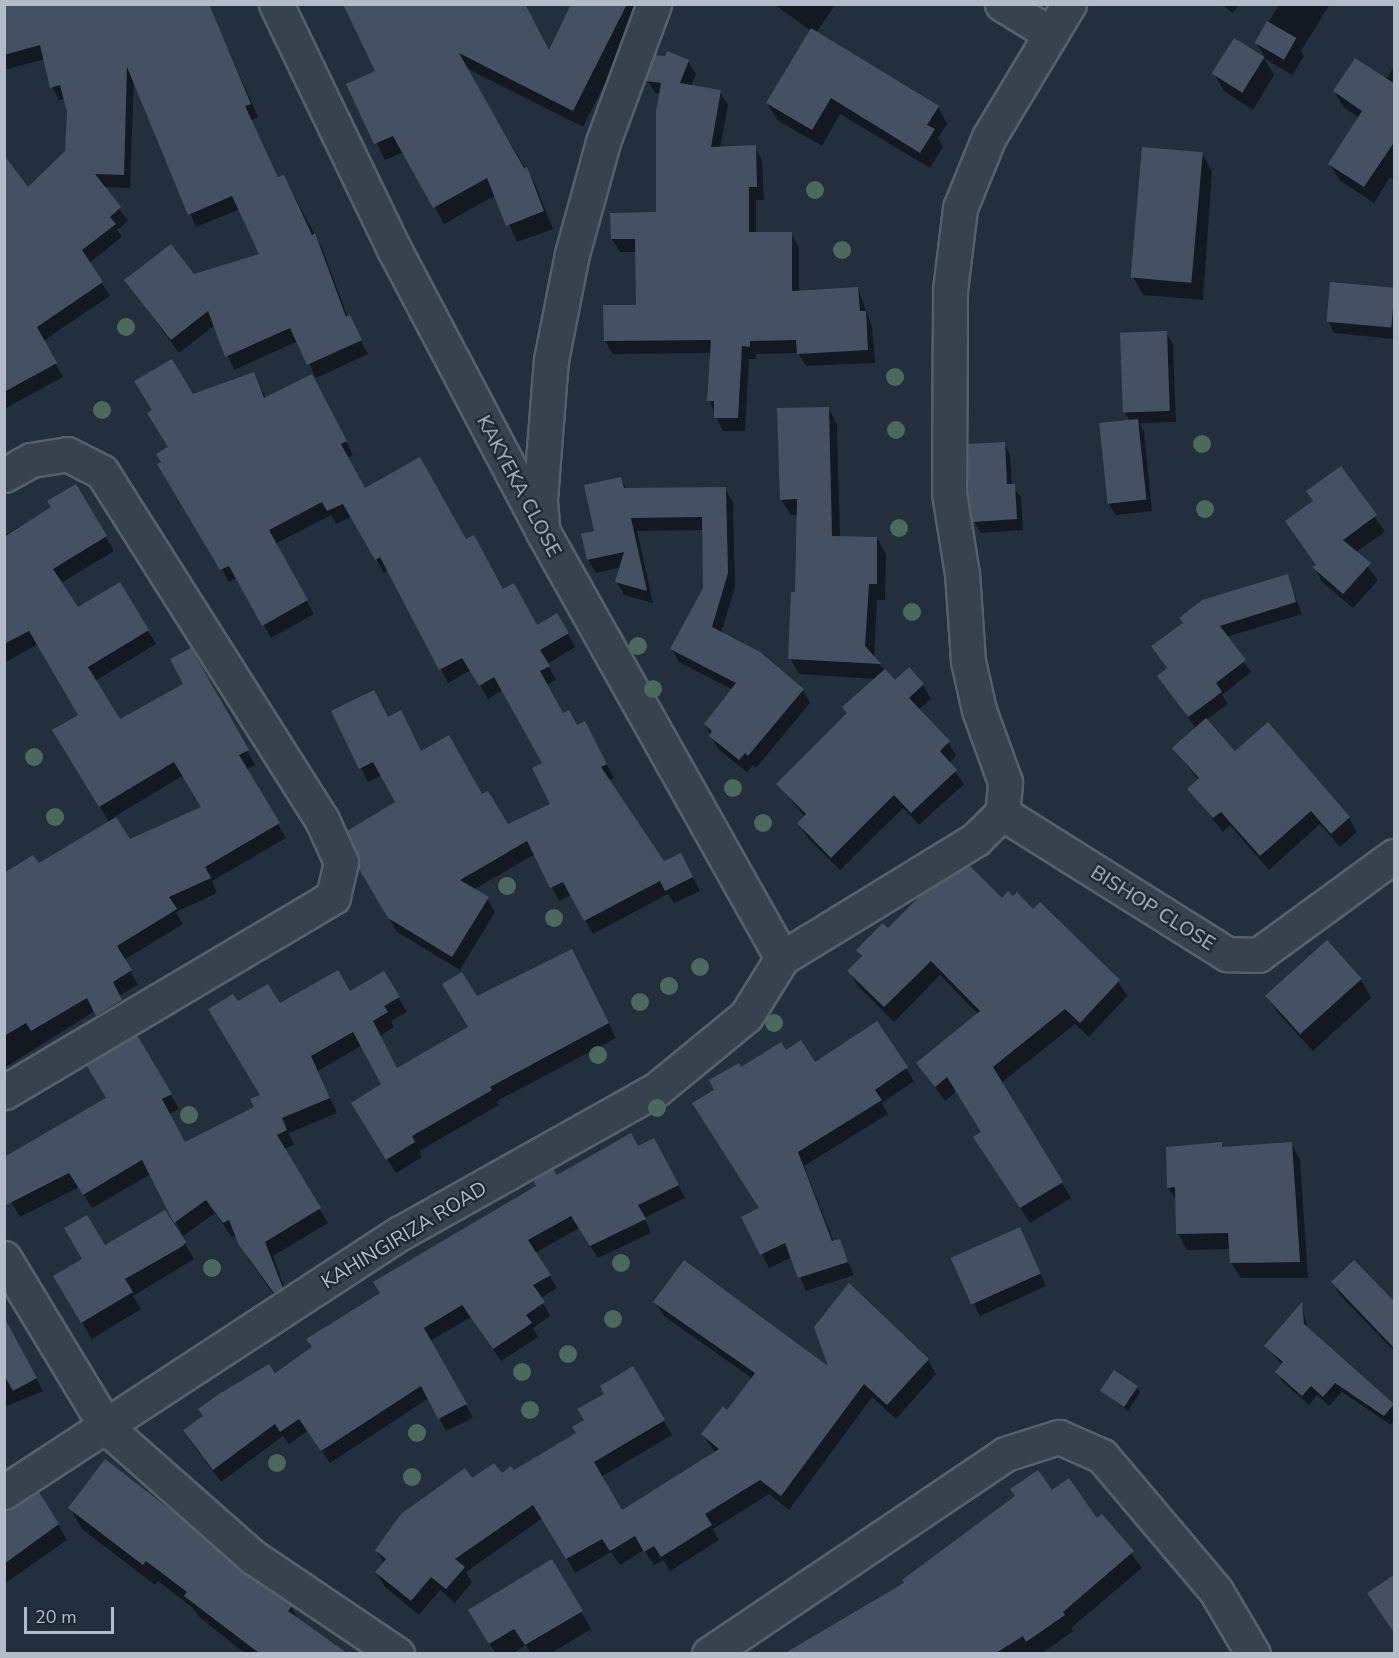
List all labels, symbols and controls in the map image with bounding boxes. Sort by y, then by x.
street label: KAKYEKA CLOSE [472,411,566,561]
street label: BISHOP CLOSE [1086,860,1220,956]
street label: KAHINGIRIZA ROAD [317,1176,491,1294]
scale bar [27,1595,117,1633]
text: 20 m [35,1605,77,1629]

